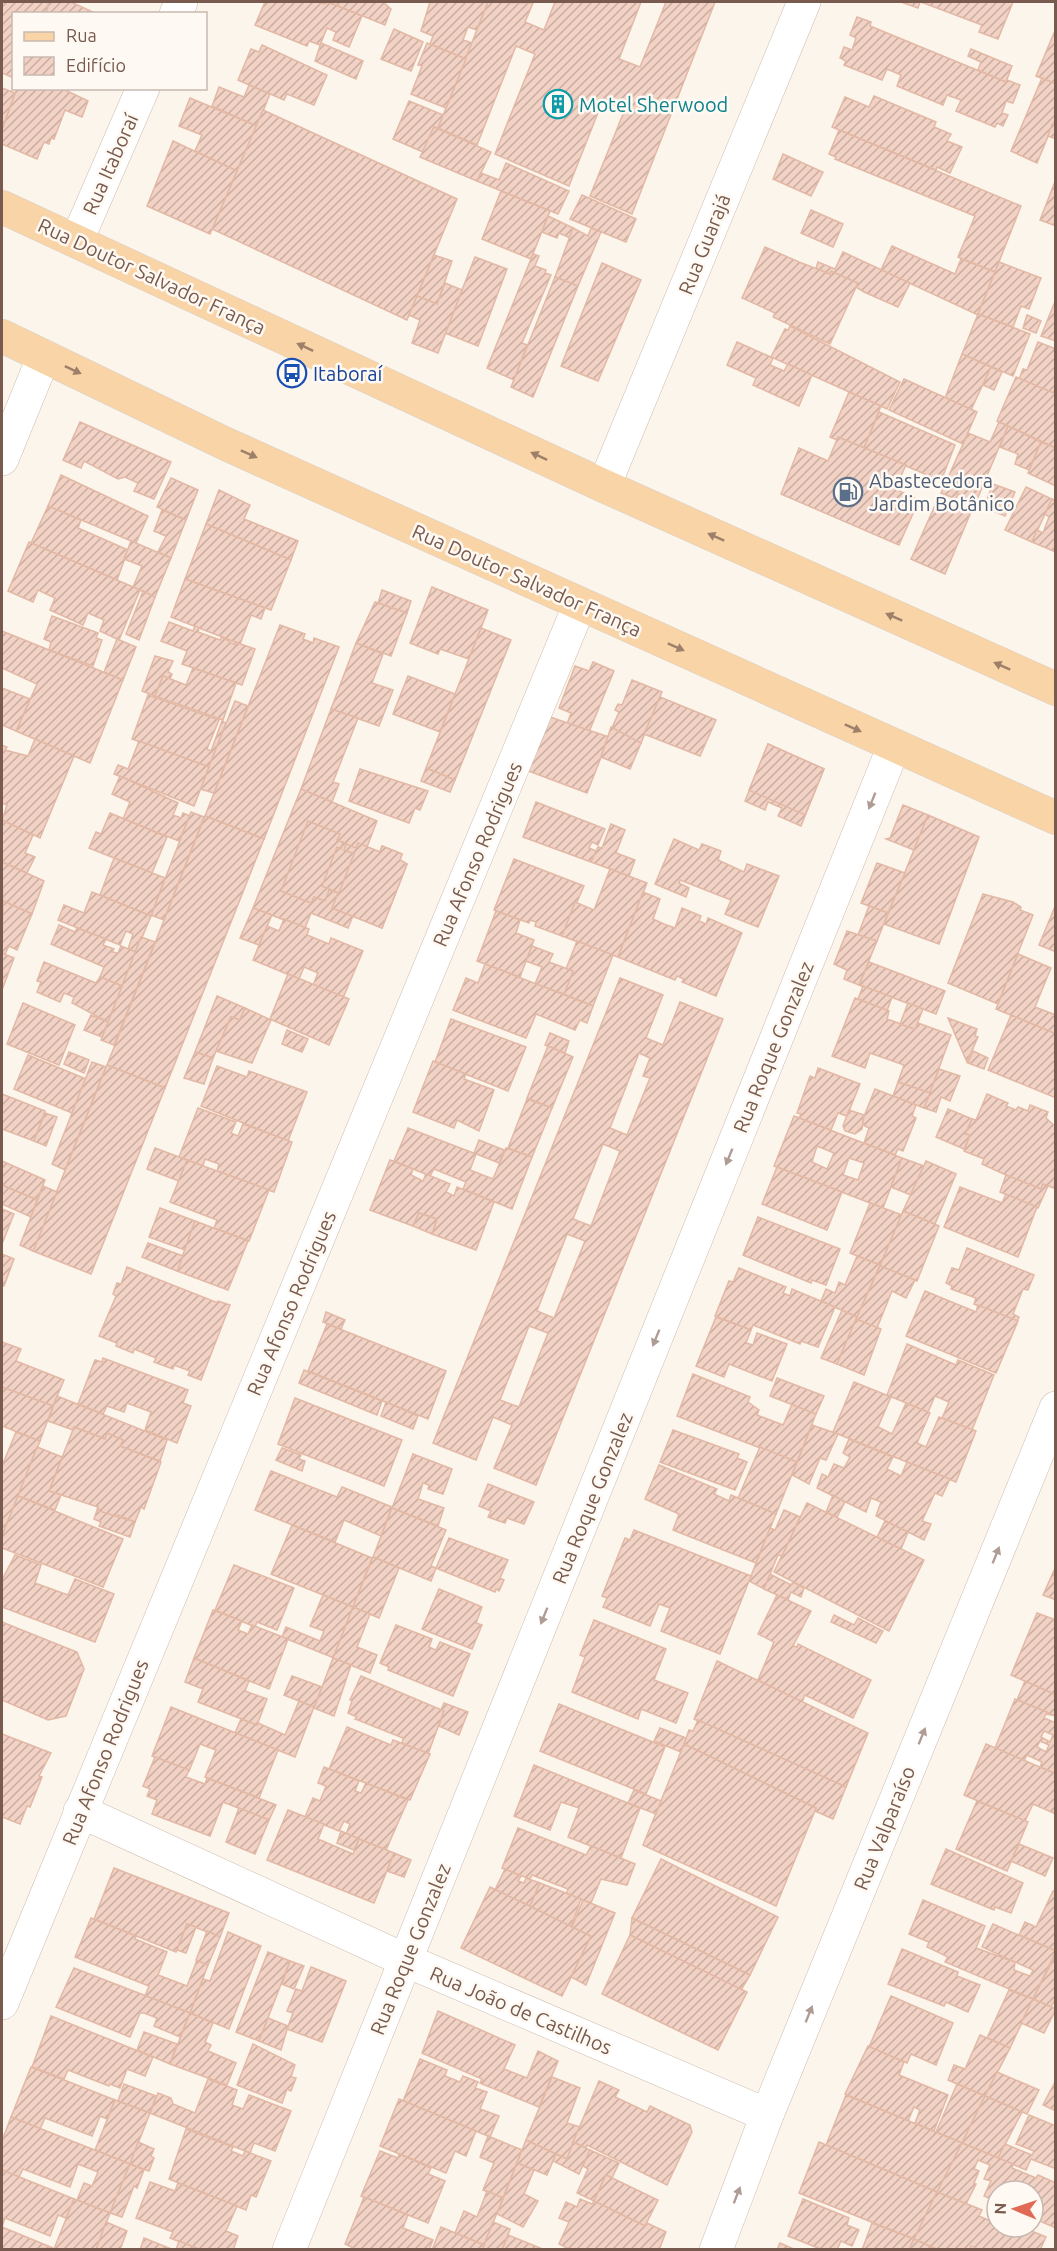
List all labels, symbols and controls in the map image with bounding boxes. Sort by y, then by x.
legend [12,12,207,90]
text: Rua [66,25,97,45]
text: Edifício [66,55,126,75]
building icon: Motel Sherwood [542,88,574,120]
place label: Motel Sherwood [579,93,728,116]
street label: Rua Itaboraí [78,109,143,218]
street label: Rua Guarajá [673,190,735,298]
street label: Rua Doutor Salvador França [35,213,269,339]
one-way arrow [297,342,314,351]
bus stop icon: Itaboraí [276,357,308,389]
place label: Itaboraí [313,362,383,385]
one-way arrow [65,365,82,374]
one-way arrow [240,450,258,460]
one-way arrow [530,450,548,460]
place label: Abastecedora Jardim Botânico [869,469,1015,515]
fuel station icon: Abastecedora Jardim Botânico [832,476,864,508]
street label: Rua Doutor Salvador França [409,519,645,641]
one-way arrow [708,532,725,541]
one-way arrow [885,612,903,622]
one-way arrow [667,642,685,652]
one-way arrow [993,660,1011,670]
one-way arrow [845,723,862,732]
street label: Rua Afonso Rodrigues [428,758,526,950]
one-way arrow [867,792,877,810]
street label: Rua Roque Gonzalez [728,958,818,1136]
one-way arrow [724,1148,733,1166]
street label: Rua Afonso Rodrigues [242,1207,340,1399]
one-way arrow [651,1329,660,1347]
street label: Rua Roque Gonzalez [547,1409,637,1587]
one-way arrow [992,1546,1001,1564]
one-way arrow [539,1608,549,1626]
street label: Rua Afonso Rodrigues [57,1656,153,1848]
one-way arrow [918,1727,927,1745]
street label: Rua Valparaíso [849,1763,919,1893]
street label: Rua Roque Gonzalez [365,1860,455,2038]
street label: Rua João de Castilhos [427,1961,615,2059]
one-way arrow [804,2004,814,2022]
north arrow [985,2179,1045,2239]
one-way arrow [733,2186,742,2204]
text: N [991,2202,1009,2215]

